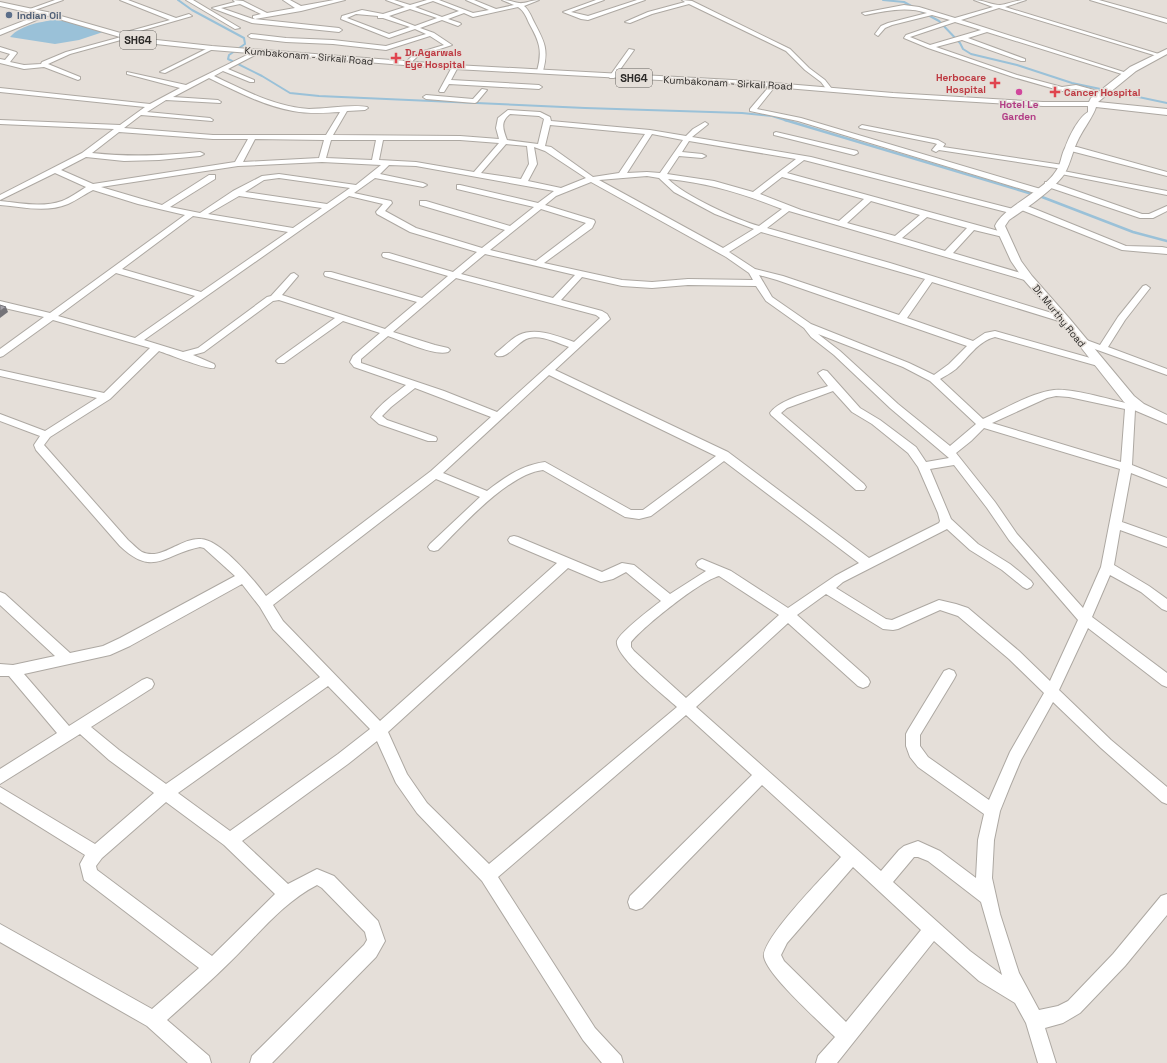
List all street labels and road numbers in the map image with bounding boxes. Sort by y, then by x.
road number: SH64 [120,31,156,49]
street label: Kumbakonam - Sirkali Road [244,44,374,68]
road number: SH64 [616,69,652,87]
street label: Kumbakonam - Sirkali Road [663,73,793,93]
street label: Dr. Murthy Road [1030,282,1088,350]

